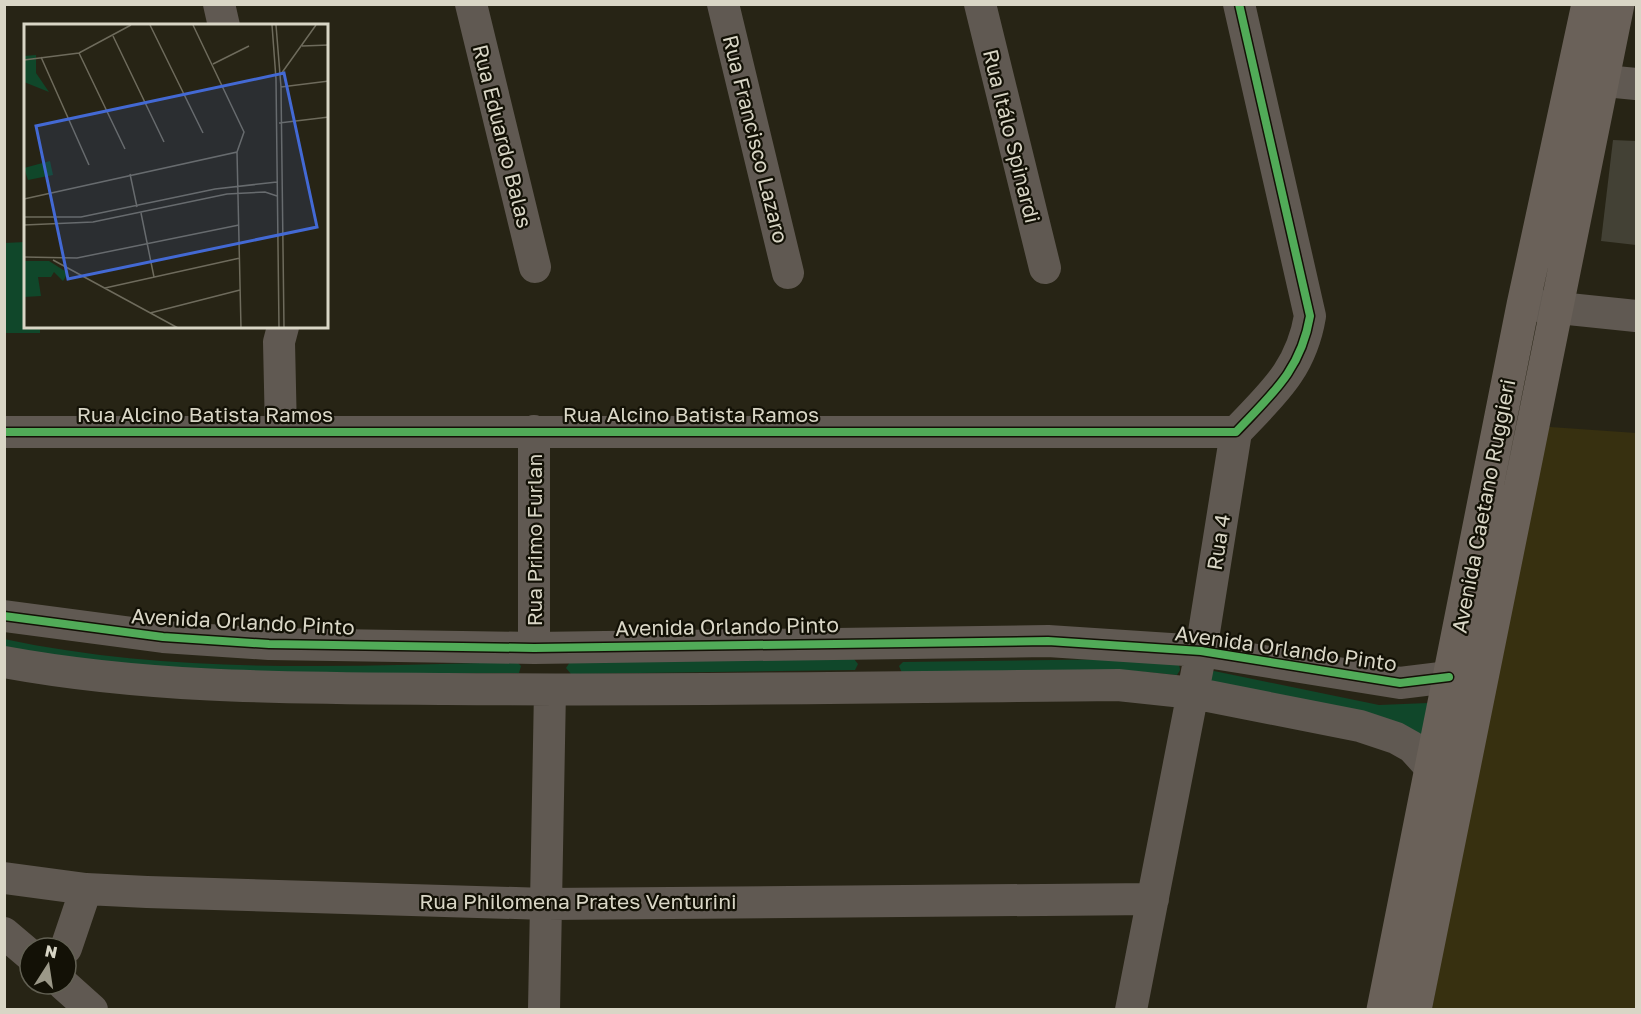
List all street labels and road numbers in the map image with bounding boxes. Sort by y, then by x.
street label: Rua Francisco Lazaro [718,32,794,246]
street label: Rua Eduardo Balas [468,42,538,230]
street label: Rua Itálo Spinardi [978,46,1046,226]
street label: Avenida Caetano Ruggieri [1446,377,1520,635]
street label: Rua Alcino Batista Ramos [77,401,333,427]
street label: Rua Alcino Batista Ramos [563,401,819,427]
street label: Rua Primo Furlan [521,454,547,626]
street label: Rua 4 [1201,512,1235,572]
street label: Avenida Orlando Pinto [130,602,356,640]
street label: Avenida Orlando Pinto [615,611,839,641]
street label: Avenida Orlando Pinto [1173,620,1399,676]
street label: Rua Philomena Prates Venturini [419,888,737,914]

